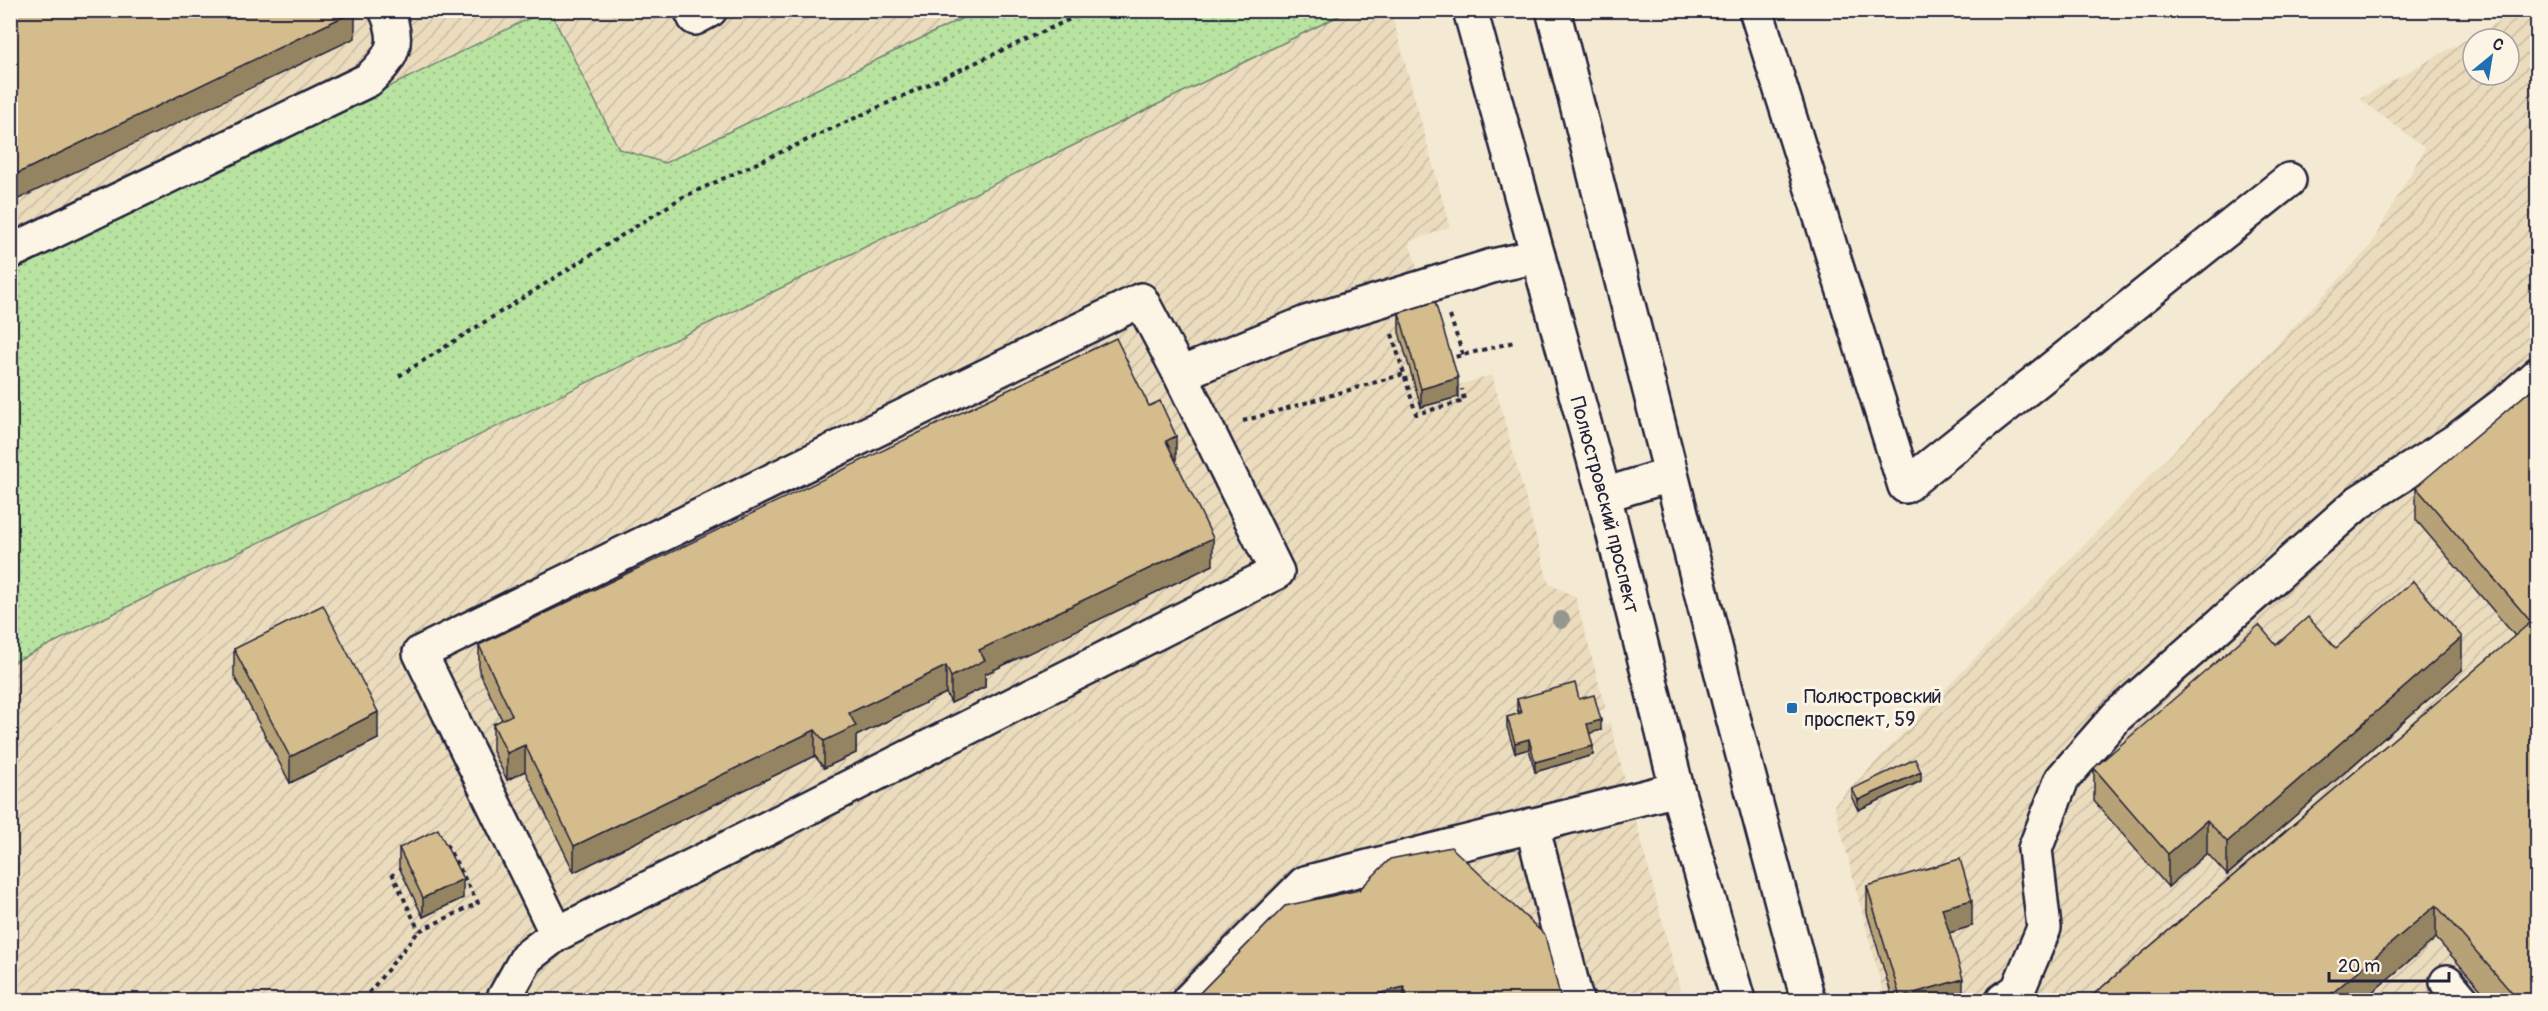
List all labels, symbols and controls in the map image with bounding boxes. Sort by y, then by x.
north arrow [2461,27,2521,87]
text: С [2489,34,2507,56]
street label: Полюстровский проспект [1564,394,1645,616]
place label: Полюстровский проспект, 59 [1804,684,1942,732]
marker: Полюстровский проспект, 59 [1785,701,1799,715]
scale bar [2329,945,2449,983]
text: 20 m [2338,955,2380,978]

